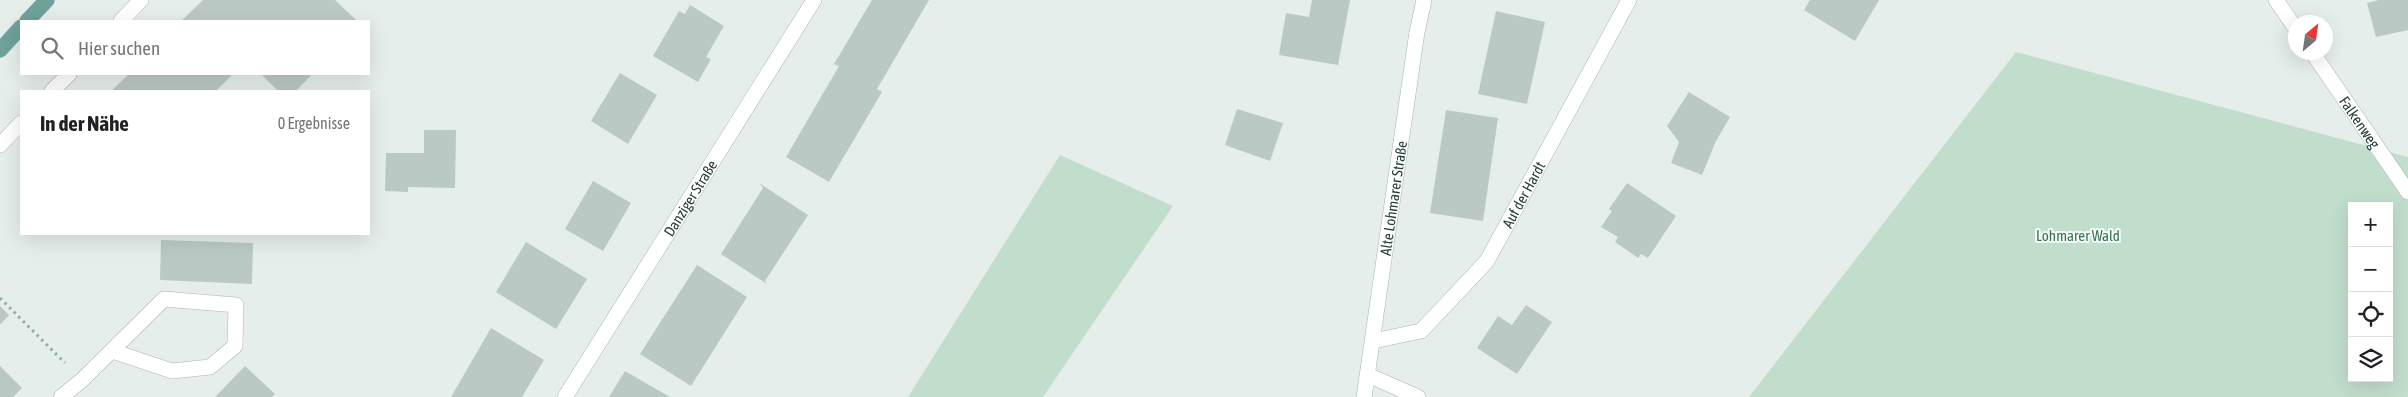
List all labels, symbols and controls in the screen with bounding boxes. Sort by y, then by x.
north arrow [2288,15,2333,60]
search box [20,20,370,75]
icon: search [38,34,66,62]
text: Hier suchen [78,37,160,59]
street label: Falkenweg [2336,93,2384,152]
text: In der Nähe [40,111,129,135]
text: 0 Ergebnisse [278,114,350,132]
street label: Alte Lohmarer Straße [1376,139,1410,257]
street label: Danziger Straße [660,157,720,239]
street label: Auf der Hardt [1498,158,1548,231]
map controls [2348,202,2393,382]
button: + [2348,202,2393,247]
park label: Lohmarer Wald [2036,227,2120,244]
button: − [2348,247,2393,292]
button: locate [2348,292,2393,337]
button: layers [2348,337,2393,382]

